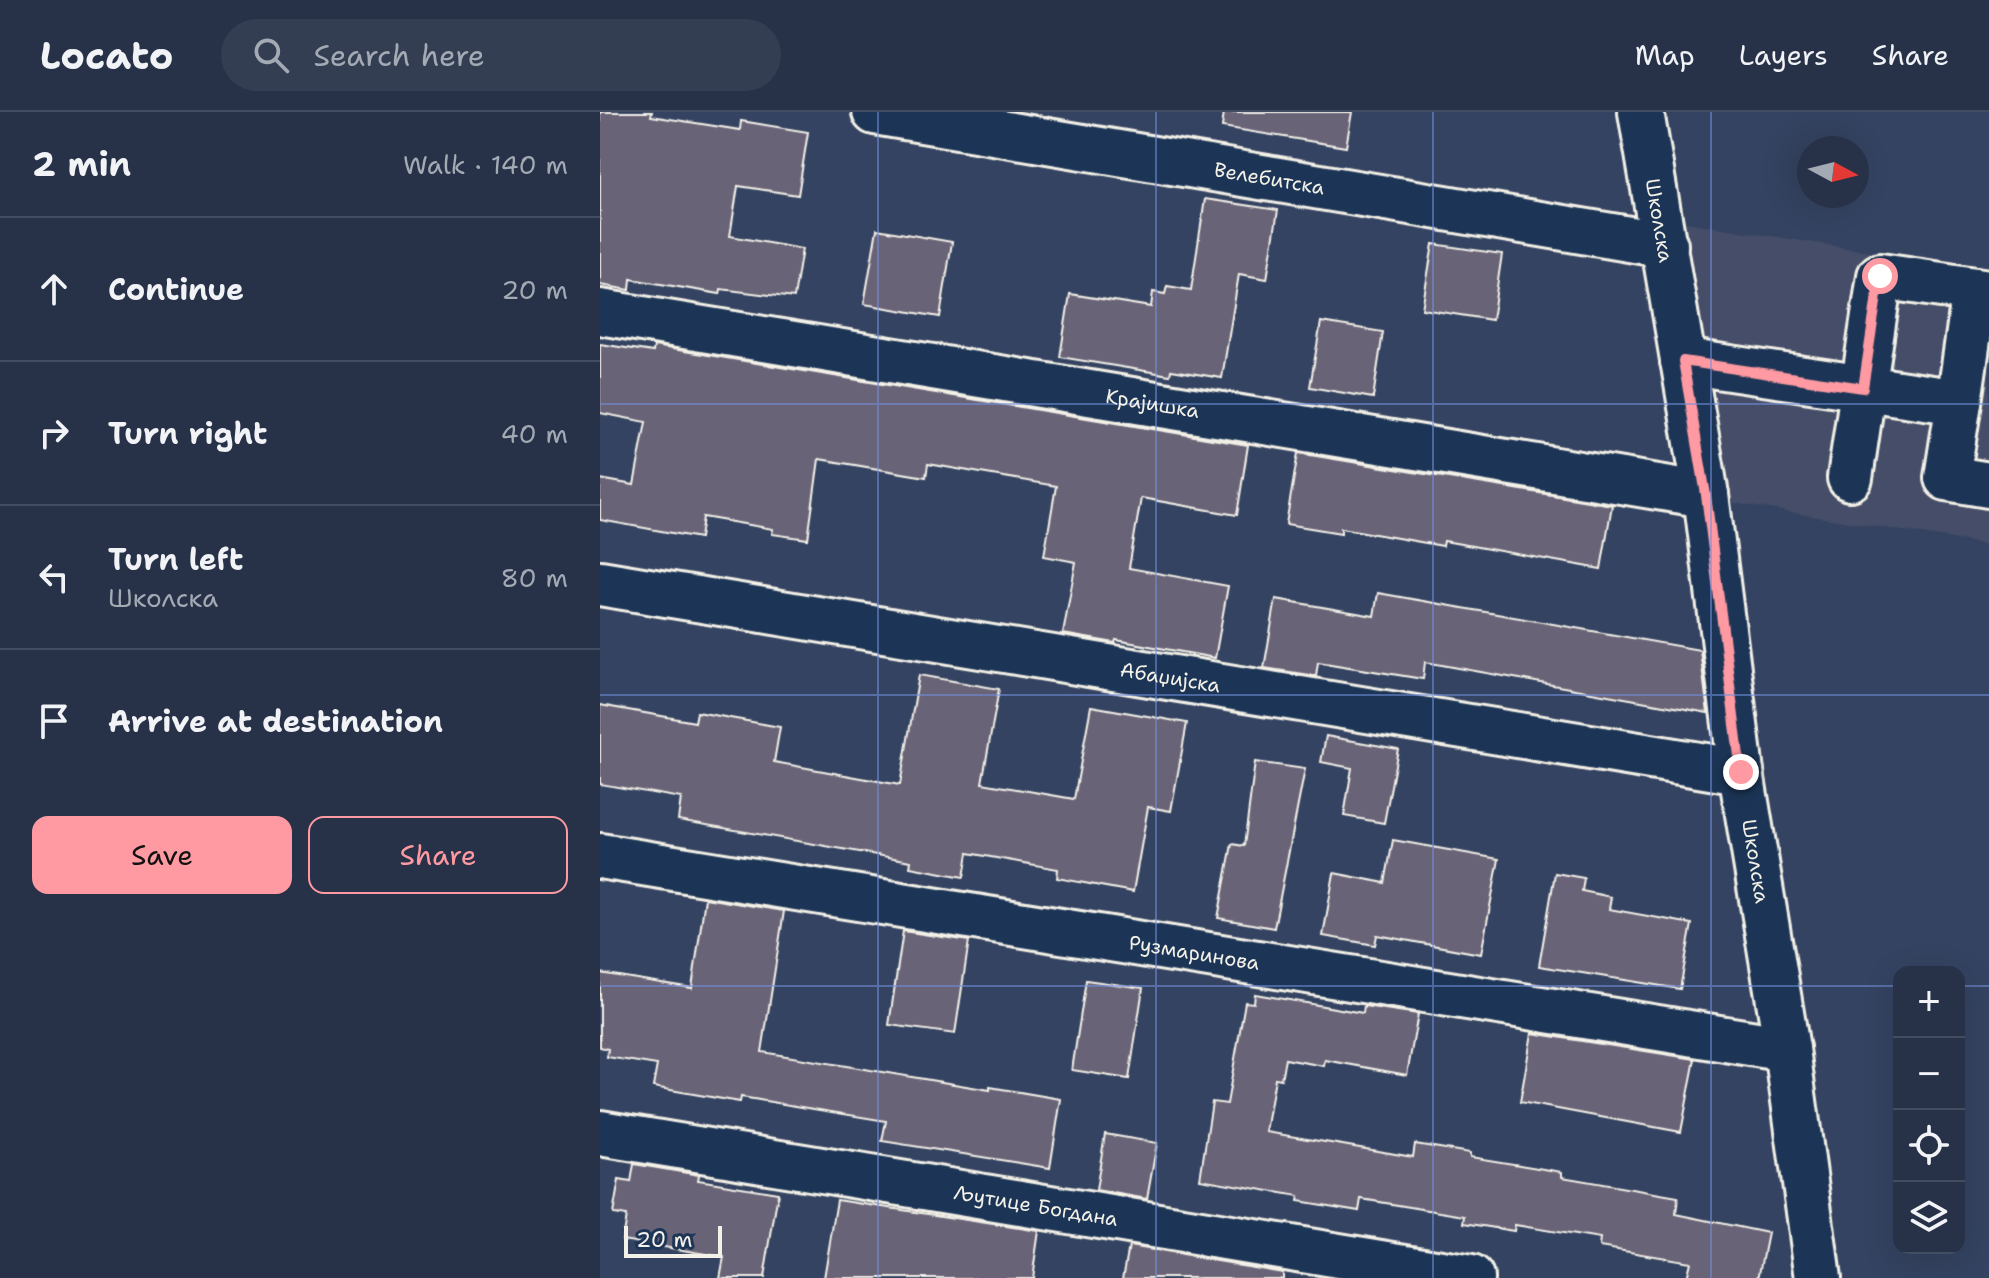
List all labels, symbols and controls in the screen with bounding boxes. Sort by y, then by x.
search box [221,19,781,91]
text: Locato [40,30,173,81]
icon: search [249,33,293,77]
text: Search here [313,35,485,76]
text: Map [1635,36,1695,74]
text: Layers [1739,36,1828,74]
text: Share [1872,36,1949,74]
north arrow [1797,136,1869,208]
text: 2 min [32,141,131,187]
text: Walk · 140 m [403,147,568,182]
street label: Велебитска [1212,156,1327,201]
street label: Школска [1639,176,1679,265]
route start [1862,258,1898,294]
icon: ahead [32,267,76,311]
text: Continue [108,269,244,310]
text: 20 m [501,272,568,307]
street label: Крајишка [1104,383,1202,424]
icon: right [32,411,76,455]
text: Turn right [108,413,267,454]
text: 40 m [501,416,568,451]
text: Turn left [108,539,243,580]
icon: left [32,555,76,599]
text: 80 m [501,560,568,595]
text: Школска [108,580,218,615]
street label: Абаџијска [1118,656,1223,699]
icon: arrive [32,699,76,743]
text: Arrive at destination [108,701,443,742]
route end [1723,754,1759,790]
button: Save [32,816,292,894]
button: Share [308,816,568,894]
street label: Школска [1736,817,1776,906]
street label: Рузмаринова [1127,929,1262,976]
map controls [1893,966,1965,1254]
button: + [1893,966,1965,1038]
button: − [1893,1038,1965,1110]
button: locate [1893,1110,1965,1182]
street label: Љутице Богдана [952,1179,1120,1232]
button: layers [1893,1182,1965,1254]
scale bar [624,1222,722,1258]
text: 20 m [636,1225,693,1254]

